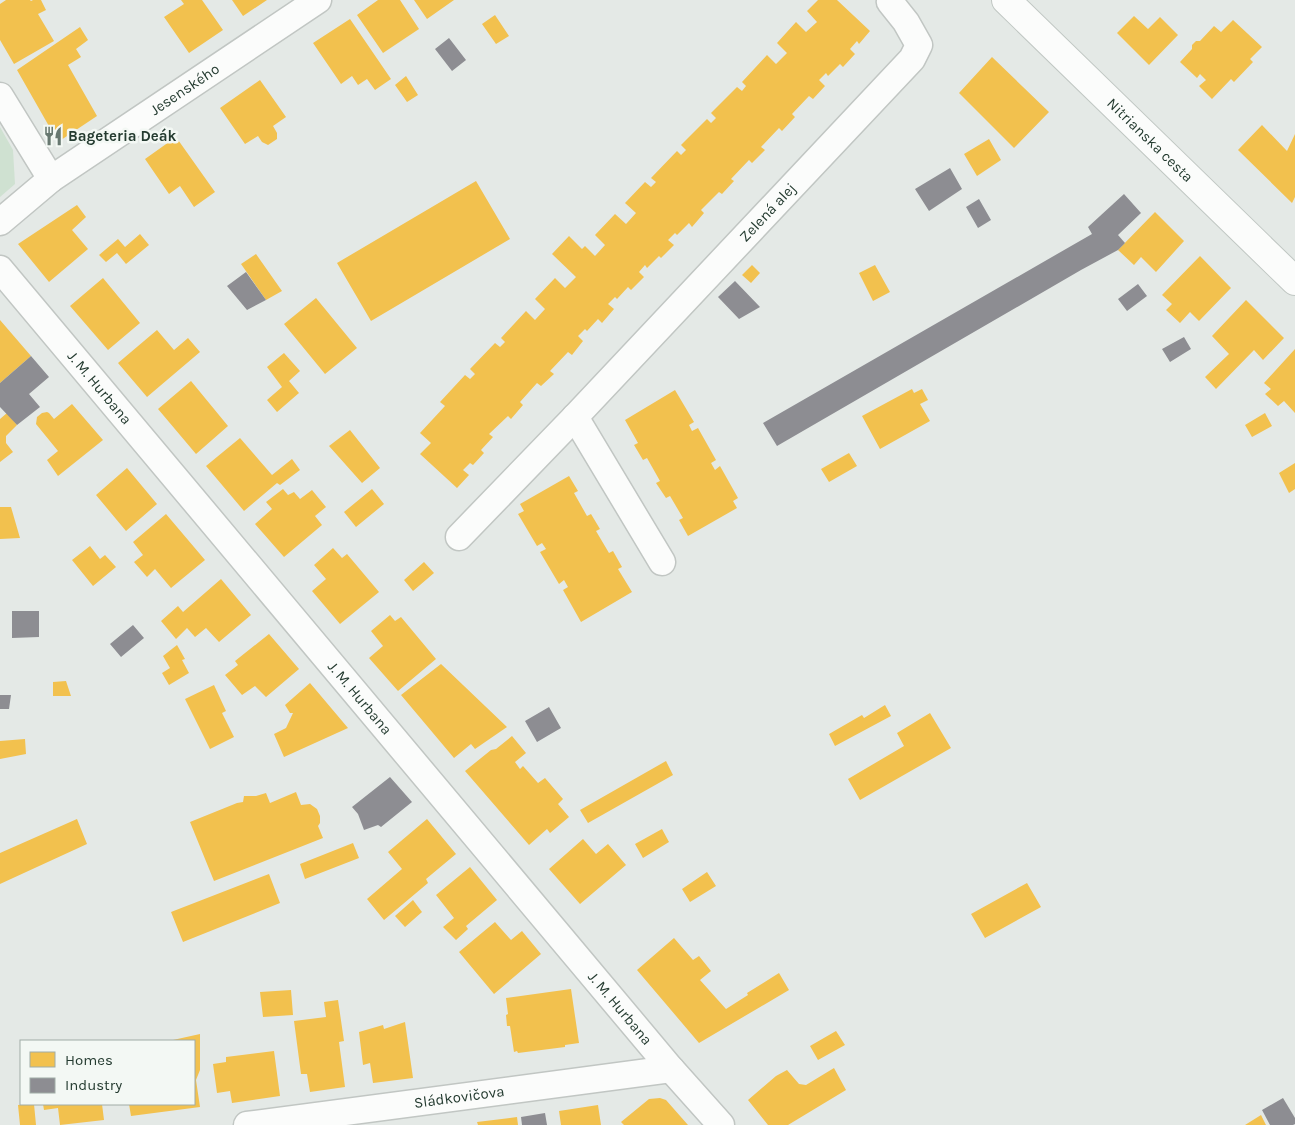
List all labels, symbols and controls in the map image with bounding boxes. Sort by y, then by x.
street label: Jesenského [147,60,223,119]
street label: Nitrianska cesta [1103,94,1197,186]
restaurant icon: Bageteria Deák [42,125,64,147]
place label: Bageteria Deák [68,127,176,145]
street label: Zelená alej [736,179,800,246]
street label: J. M. Hurbana [64,347,136,428]
street label: J. M. Hurbana [324,658,396,738]
street label: J. M. Hurbana [584,968,656,1049]
legend [20,1040,195,1105]
text: Homes [65,1051,113,1069]
text: Industry [65,1076,122,1094]
street label: Sládkovičova [413,1082,505,1112]

